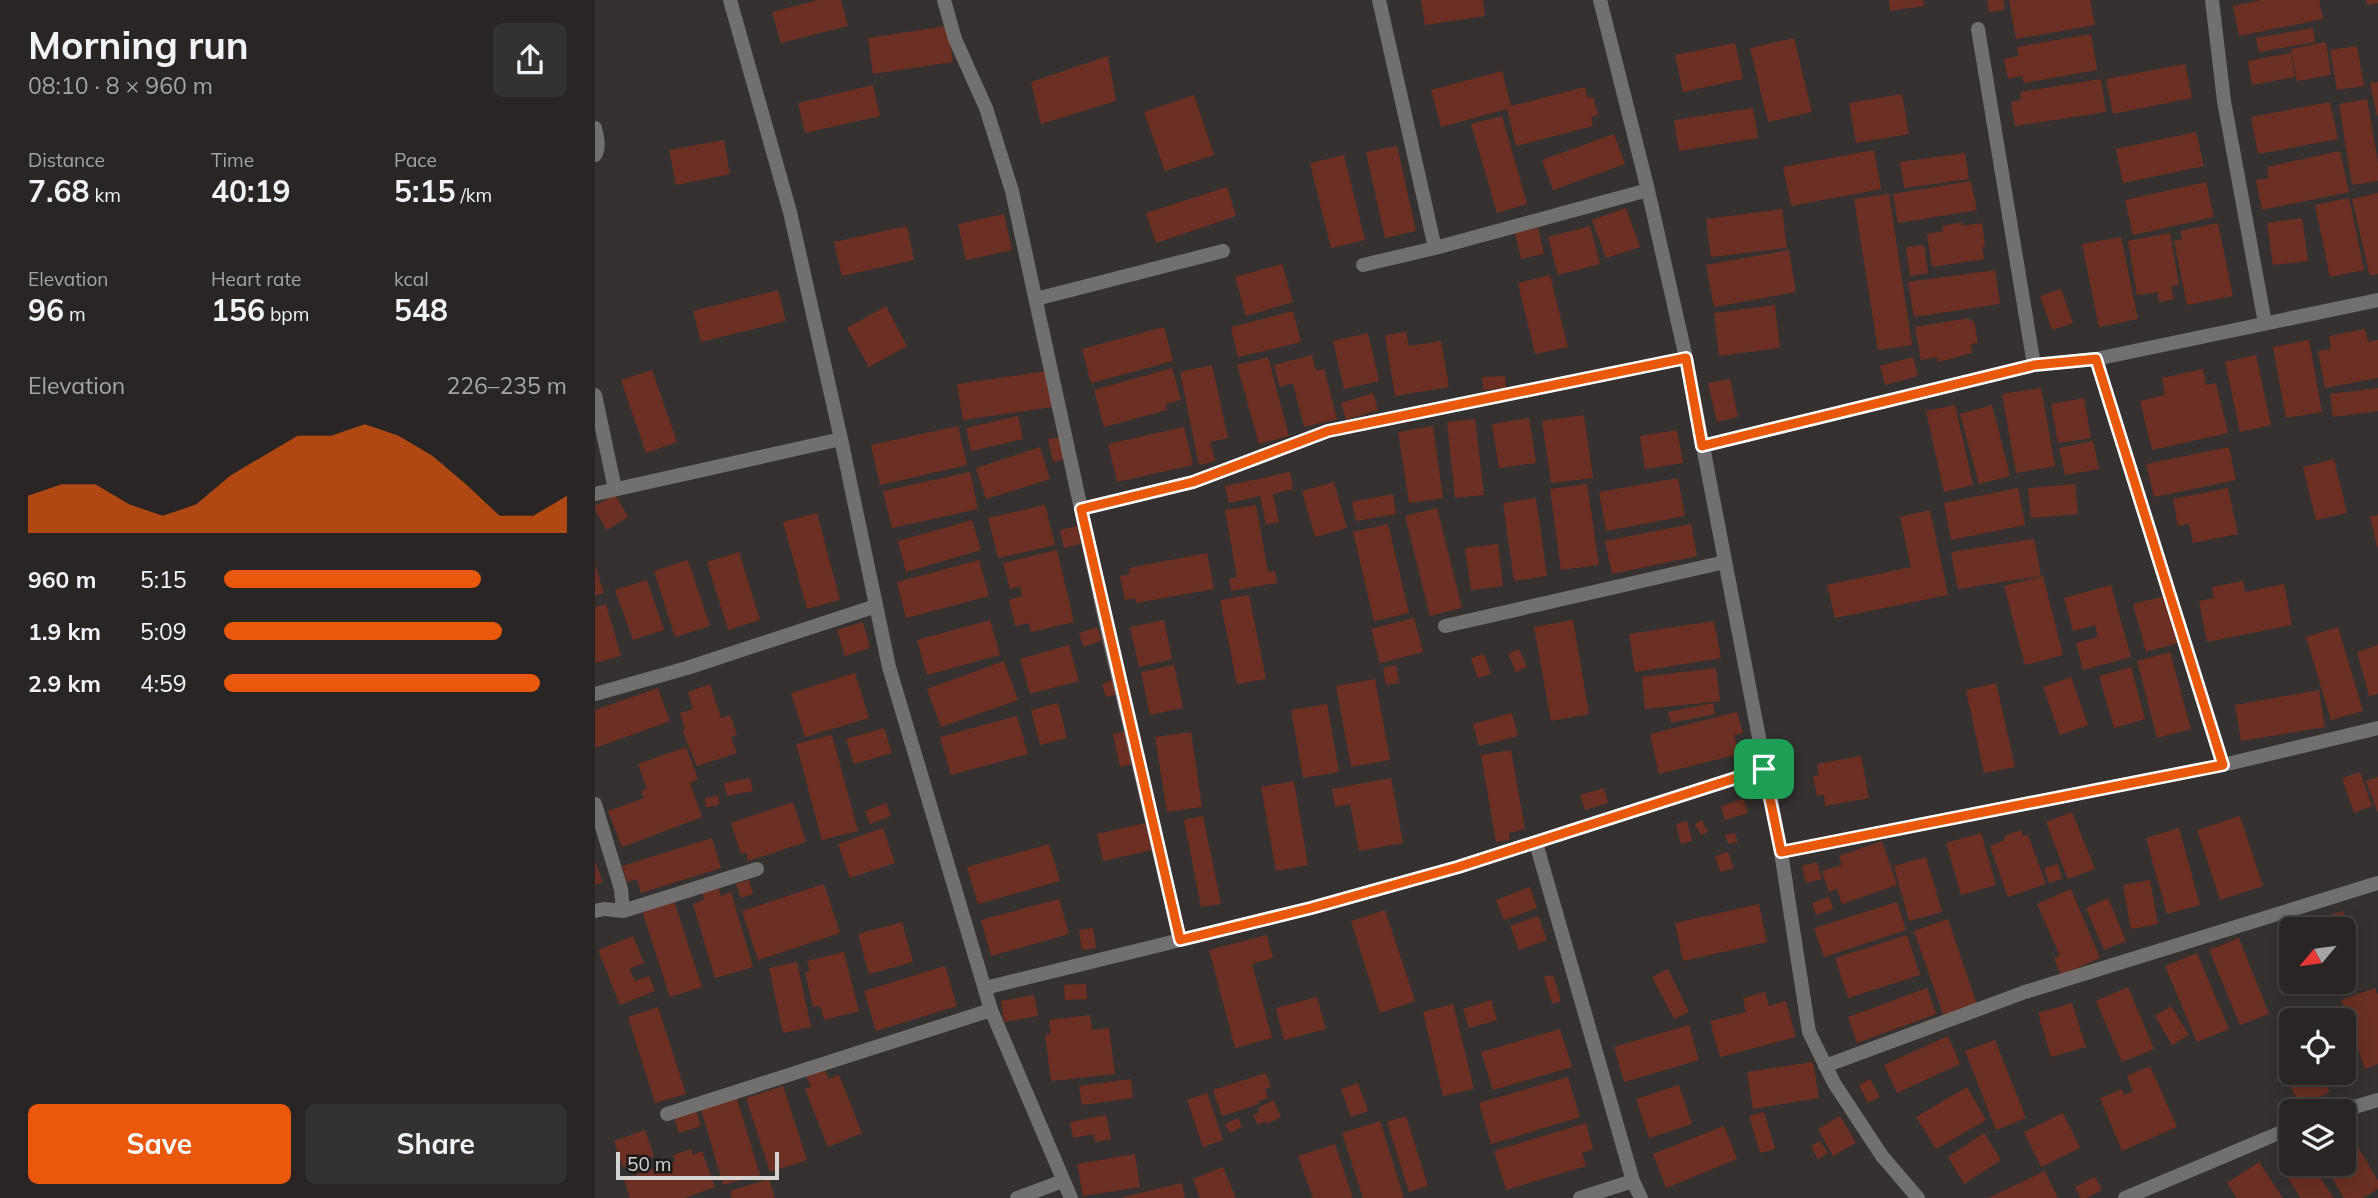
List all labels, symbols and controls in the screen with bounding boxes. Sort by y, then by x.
text: Morning run [28,21,249,69]
button: share [493,23,567,97]
text: 08:10 · 8 × 960 m [28,71,213,100]
text: Distance [28,148,105,172]
text: Time [211,148,254,172]
text: Pace [394,148,437,172]
text: 7.68 [28,172,89,210]
text: 40:19 [211,172,290,210]
text: 5:15 [394,172,455,210]
text: km [89,183,121,207]
text: /km [455,183,492,207]
text: Elevation [28,267,108,291]
text: Heart rate [211,267,301,291]
text: kcal [394,267,429,291]
text: 96 [28,291,64,329]
text: 156 [211,291,265,329]
text: 548 [394,291,448,329]
text: m [64,302,86,326]
text: bpm [265,302,309,326]
text: Elevation [28,371,125,400]
text: 226–235 m [446,371,567,400]
text: 960 m [28,565,96,594]
text: 5:15 [140,565,187,594]
text: 1.9 km [28,617,101,646]
text: 5:09 [140,617,187,646]
text: 2.9 km [28,669,101,698]
text: 4:59 [140,669,187,698]
pin [1734,739,1794,799]
icon: arrive [1745,750,1783,788]
north arrow [2279,917,2355,994]
map controls [2279,917,2356,1176]
button: locate [2279,1008,2356,1085]
button: layers [2279,1099,2356,1176]
button: Save [28,1104,291,1184]
button: Share [305,1104,567,1184]
scale bar [616,1149,779,1181]
text: 50 m [627,1152,671,1176]

